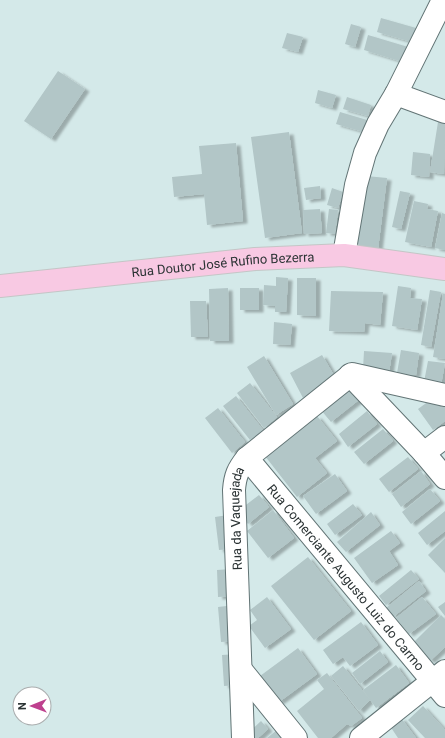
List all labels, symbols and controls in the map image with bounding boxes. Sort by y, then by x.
street label: Rua Doutor José Rufino Bezerra [131,249,315,280]
street label: Rua da Vaquejada [227,464,247,571]
street label: Rua Comerciante Augusto Luiz do Carmo [264,481,428,674]
north arrow [12,686,52,726]
text: N [16,702,29,710]

